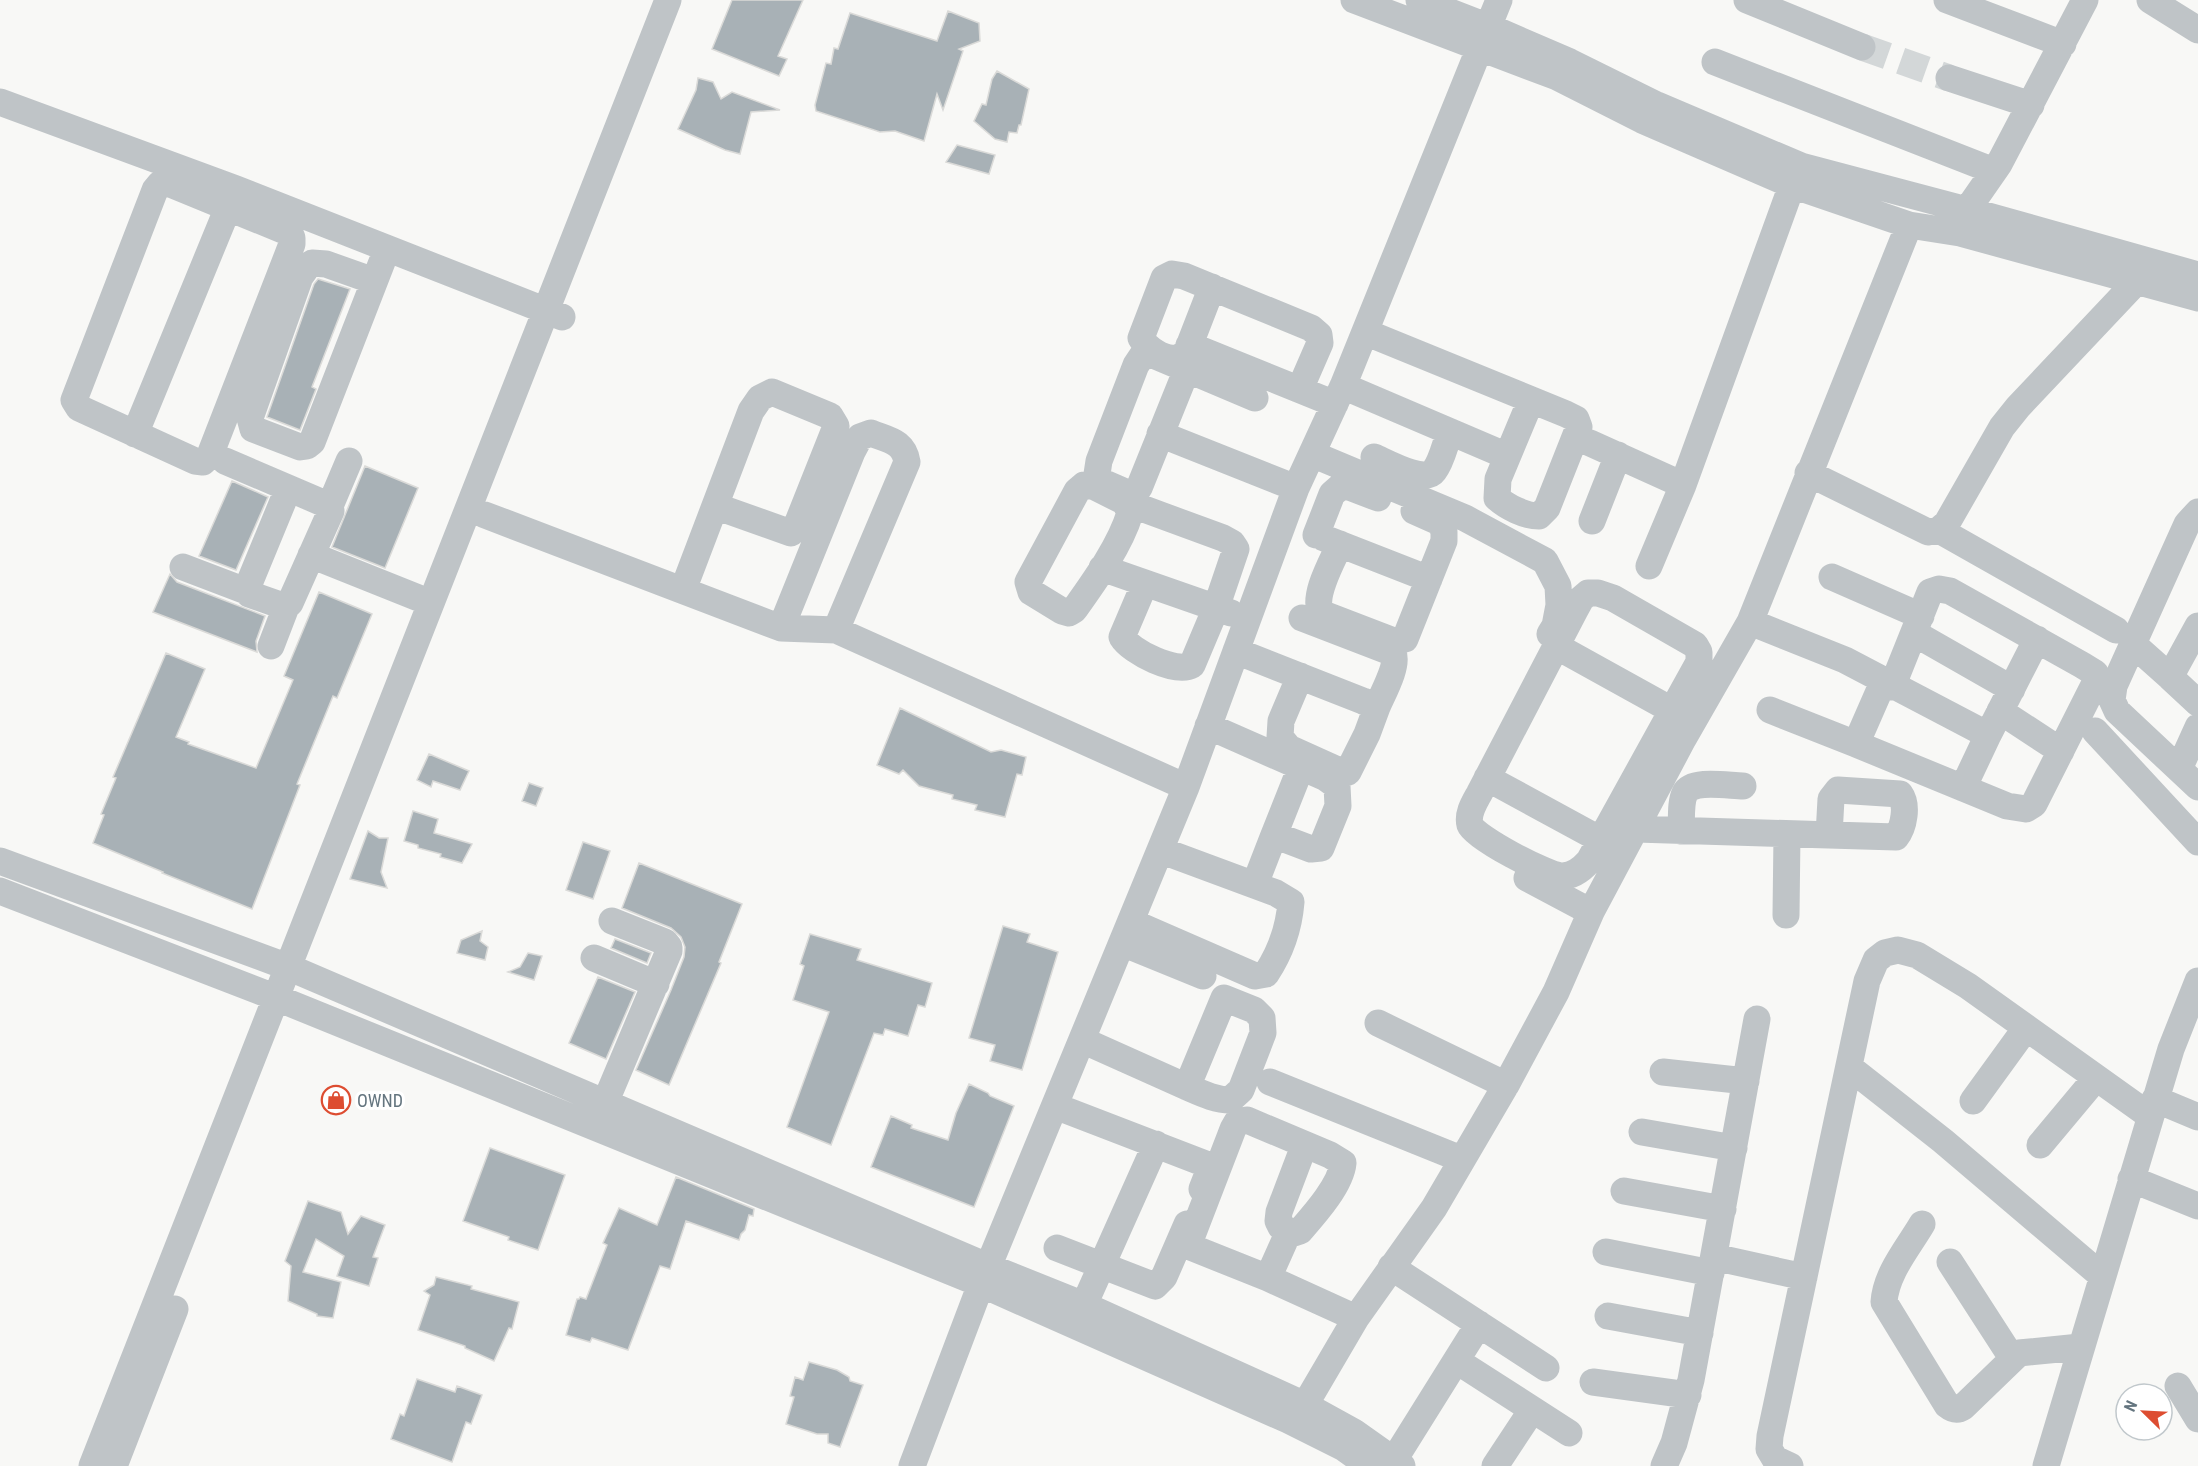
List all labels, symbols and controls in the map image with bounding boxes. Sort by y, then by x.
shop icon: OWND [320,1084,352,1116]
place label: OWND [357,1090,403,1111]
north arrow [2114,1382,2174,1442]
text: N [2120,1398,2141,1414]

